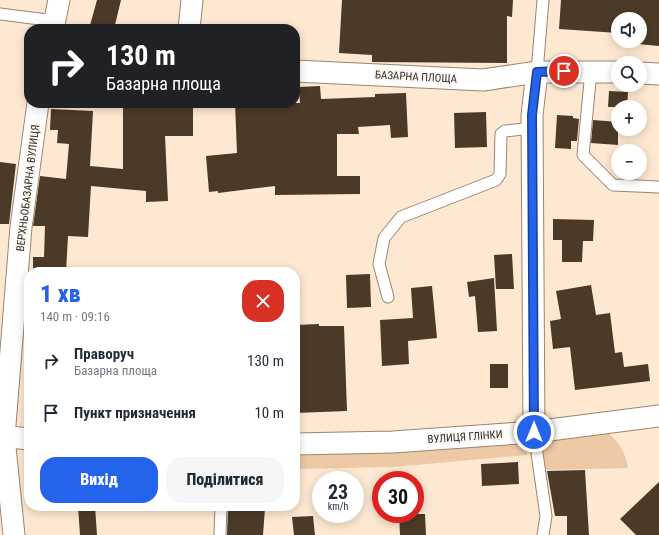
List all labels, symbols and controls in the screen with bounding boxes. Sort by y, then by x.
map controls [611,12,647,180]
button: sound [611,12,647,48]
text: 130 m [106,39,176,72]
icon: right [40,40,92,92]
pin [547,54,581,88]
button: search [611,56,647,92]
icon: arrive [553,60,575,82]
street label: БАЗАРНА ПЛОЩА [375,68,458,86]
text: Базарна площа [106,73,221,94]
button: + [611,100,647,136]
street label: ВЕРХНЬОБАЗАРНА ВУЛИЦЯ [14,124,42,252]
button: − [611,144,647,180]
text: 1 хв [40,280,81,308]
button: close [242,280,284,322]
text: 140 m · 09:16 [40,309,110,324]
text: Праворуч [74,345,134,363]
icon: right [40,350,62,372]
text: 130 m [247,352,284,370]
text: Базарна площа [74,363,157,378]
icon: arrive [40,402,62,424]
text: Пункт призначення [74,404,196,422]
text: 10 m [254,404,284,422]
position arrow [513,411,555,453]
street label: ВУЛИЦЯ ГЛІНКИ [427,428,503,446]
button: Вихід [40,457,158,503]
button: Поділитися [166,457,284,503]
speed limit sign: 30 [372,471,424,523]
text: 23 [328,480,348,504]
text: km/h [328,501,348,512]

